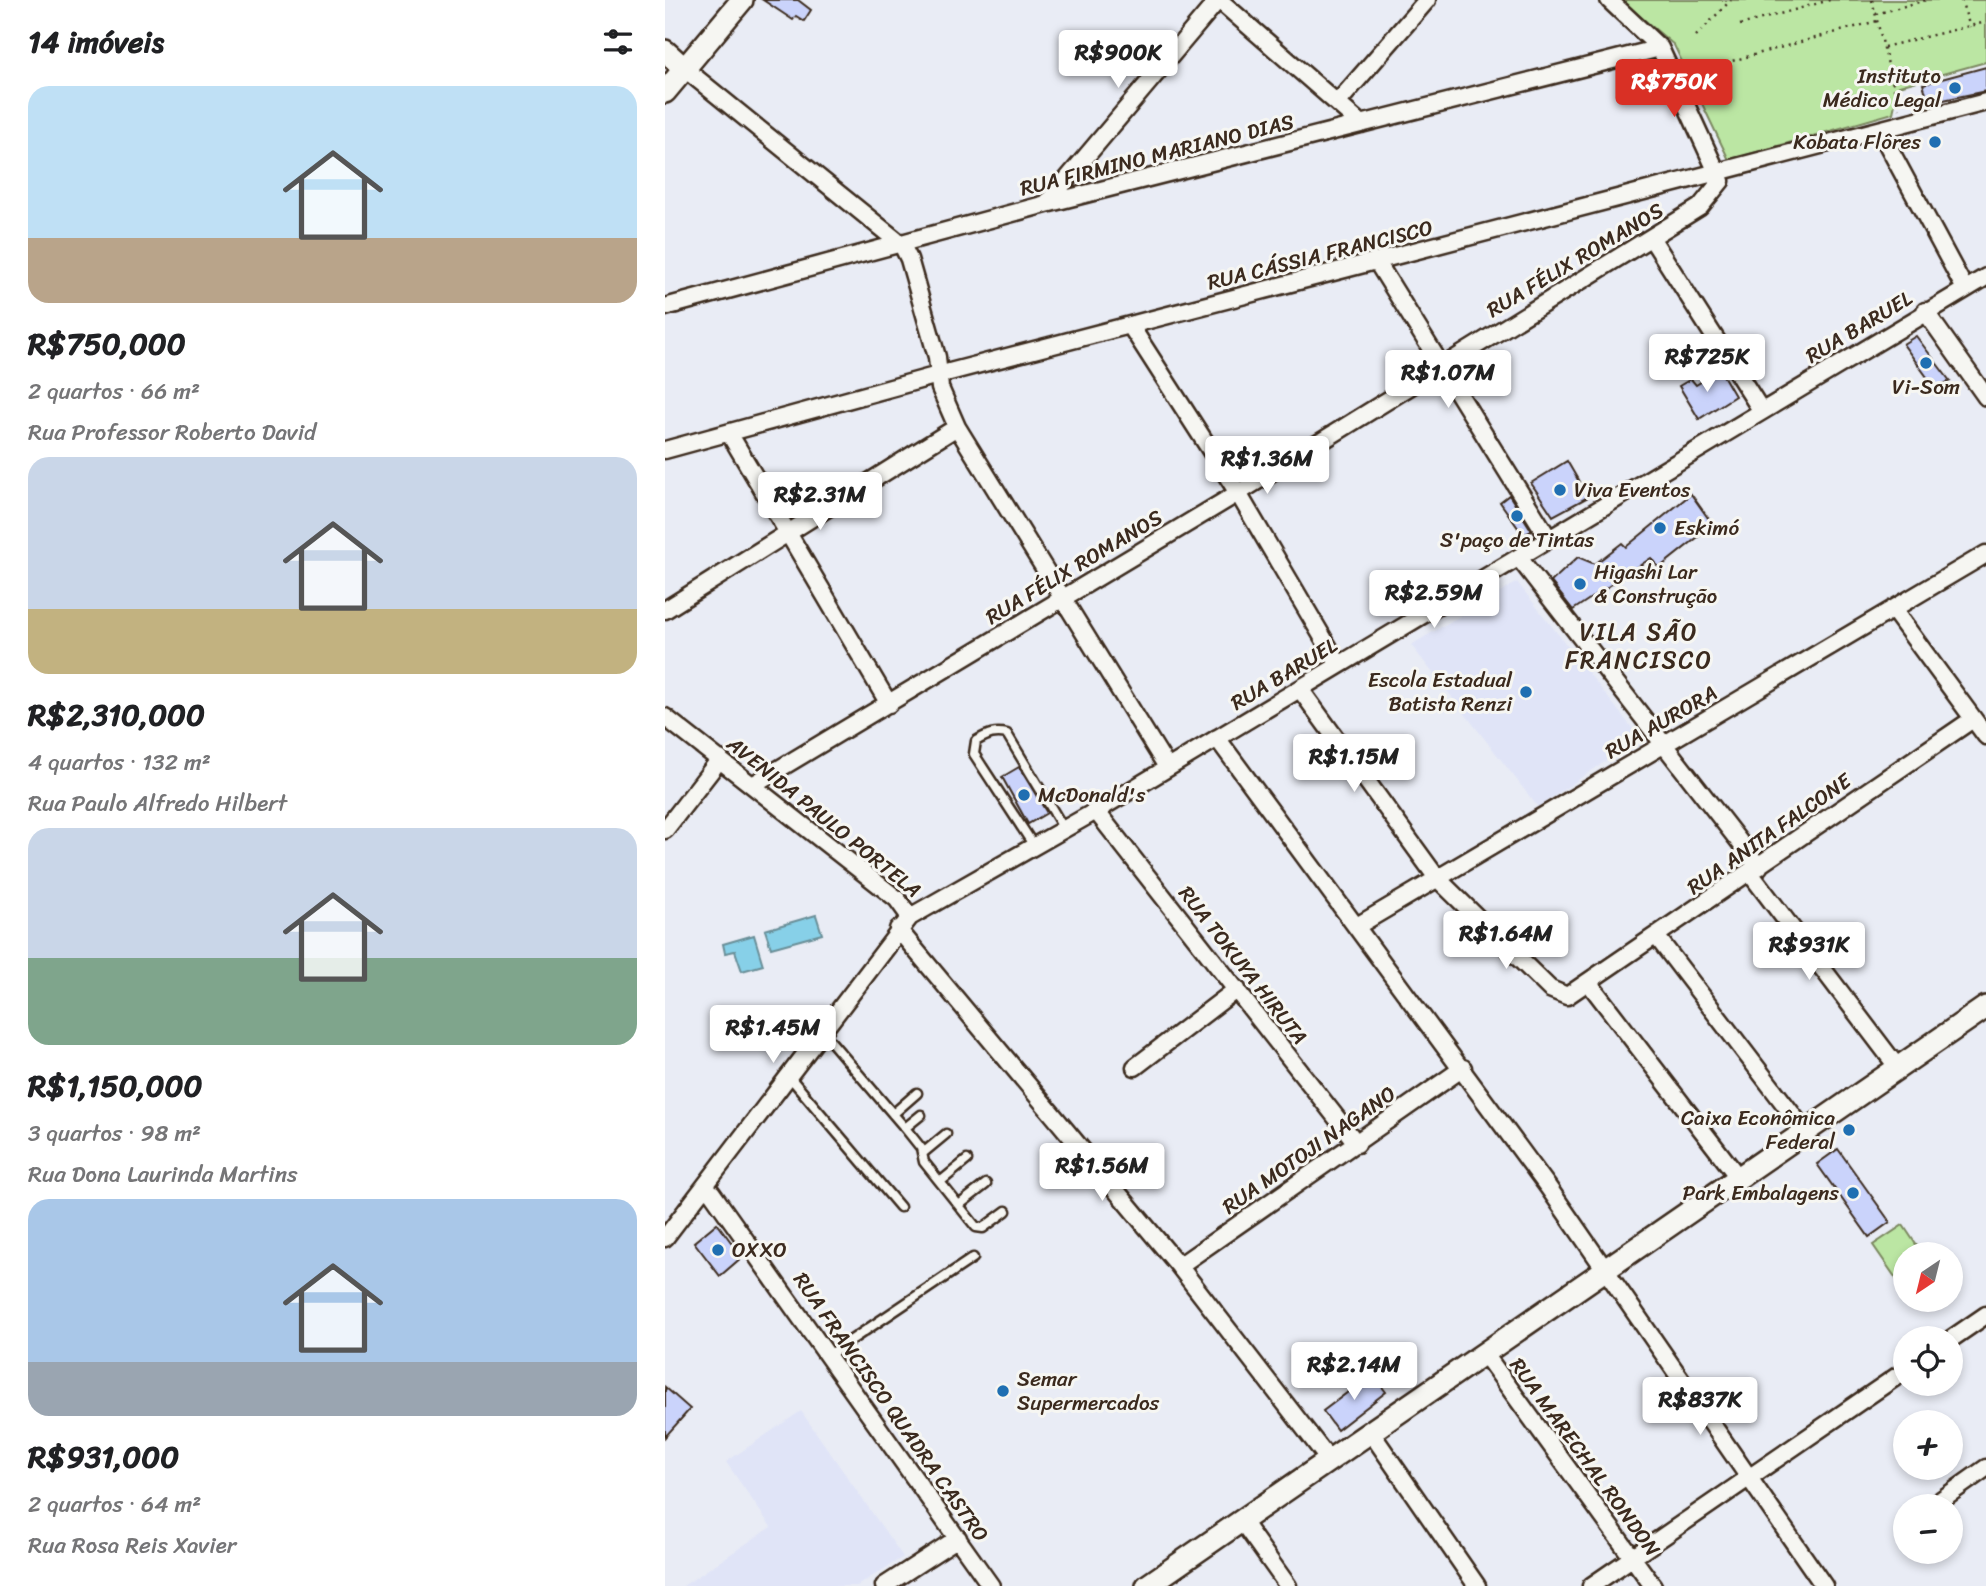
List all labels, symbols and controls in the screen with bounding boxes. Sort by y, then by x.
text: 14 imóveis [28,15,164,69]
icon: filters [599,23,637,61]
pin: R$900K [1061,31,1175,90]
text: R$900K [1075,32,1161,73]
place label: Instituto Médico Legal [1823,57,1942,119]
pin: R$750K [1617,60,1731,119]
text: R$750K [1631,61,1717,102]
marker: Instituto Médico Legal [1947,80,1963,96]
street label: RUA FIRMINO MARIANO DIAS [1016,103,1298,207]
place label: Kobata Flôres [1793,123,1921,161]
icon: home [270,132,396,258]
marker: Kobata Flôres [1927,134,1943,150]
street label: RUA FÉLIX ROMANOS [1479,192,1671,328]
street label: RUA CÁSSIA FRANCISCO [1203,209,1437,301]
street label: RUA BARUEL [1798,280,1920,374]
text: R$750,000 [28,317,186,371]
pin: R$725K [1650,334,1764,394]
text: R$725K [1665,336,1749,377]
pin: R$1.07M [1383,350,1513,410]
text: R$1.07M [1401,352,1495,393]
marker: Vi-Som [1918,355,1934,371]
place label: Vi-Som [1892,368,1960,406]
text: 2 quartos · 66 m² [28,371,200,412]
text: Rua Professor Roberto David [28,412,316,453]
pin: R$1.36M [1202,436,1332,496]
text: R$1.36M [1221,438,1313,479]
place label: Viva Eventos [1574,471,1691,509]
pin: R$2.31M [755,472,885,532]
text: R$2.31M [774,474,866,515]
marker: Viva Eventos [1552,482,1568,498]
street label: RUA FÉLIX ROMANOS [978,499,1170,635]
icon: home [270,503,396,629]
marker: S'paço de Tintas [1509,508,1525,524]
place label: Eskimó [1674,509,1739,547]
marker: Eskimó [1652,520,1668,536]
place label: S'paço de Tintas [1440,521,1594,559]
place label: Higashi Lar & Construção [1594,553,1717,615]
pin: R$2.59M [1369,570,1499,630]
text: R$2.59M [1385,572,1483,613]
marker: Higashi Lar & Construção [1572,576,1588,592]
district label: VILA SÃO FRANCISCO [1565,611,1713,681]
street label: RUA BARUEL [1223,627,1345,721]
place label: Escola Estadual Batista Renzi [1368,661,1513,723]
street label: RUA AURORA [1597,674,1725,770]
marker: Escola Estadual Batista Renzi [1518,684,1534,700]
text: R$2,310,000 [28,688,205,742]
street label: AVENIDA PAULO PORTELA [717,725,930,908]
pin: R$1.15M [1289,734,1419,794]
text: R$1.15M [1309,736,1399,777]
text: 4 quartos · 132 m² [28,742,211,783]
street label: RUA ANITA FALCONE [1679,762,1860,905]
place label: McDonald's [1038,776,1146,814]
text: Rua Paulo Alfredo Hilbert [28,783,287,824]
marker: McDonald's [1016,787,1032,803]
icon: home [270,874,396,1000]
street label: RUA TOKUYA HIRUTA [1168,877,1318,1053]
pin: R$1.64M [1441,912,1571,971]
text: R$1.64M [1459,913,1553,954]
pin: R$931K [1752,922,1866,982]
text: R$931K [1769,924,1849,965]
pin: R$1.45M [708,1006,838,1065]
text: R$1.45M [726,1007,820,1048]
text: R$1,150,000 [28,1059,202,1113]
street label: RUA MOTOJI NAGANO [1214,1075,1404,1225]
place label: Caixa Econômica Federal [1681,1099,1836,1161]
text: 3 quartos · 98 m² [28,1113,201,1154]
marker: Caixa Econômica Federal [1841,1122,1857,1138]
pin: R$1.56M [1037,1144,1167,1203]
text: R$1.56M [1055,1145,1149,1186]
text: Rua Dona Laurinda Martins [28,1154,298,1195]
place label: Park Embalagens [1682,1174,1839,1212]
marker: Park Embalagens [1845,1185,1861,1201]
place label: OXXO [732,1231,787,1269]
marker: OXXO [710,1242,726,1258]
north arrow [1893,1242,1963,1312]
map controls [1893,1242,1963,1564]
icon: home [270,1245,396,1371]
street label: RUA FRANCISCO QUADRA CASTRO [783,1264,999,1550]
button: locate [1893,1326,1963,1396]
pin: R$2.14M [1289,1342,1419,1402]
text: R$2.14M [1307,1344,1401,1385]
street label: RUA MARECHAL RONDON [1499,1349,1671,1565]
place label: Semar Supermercados [1017,1360,1160,1422]
pin: R$837K [1643,1378,1757,1437]
text: R$837K [1658,1379,1742,1420]
marker: Semar Supermercados [995,1383,1011,1399]
button: + [1893,1410,1963,1480]
text: R$931,000 [28,1430,179,1484]
text: 2 quartos · 64 m² [28,1484,201,1525]
button: − [1893,1494,1963,1564]
text: Rua Rosa Reis Xavier [28,1525,236,1566]

